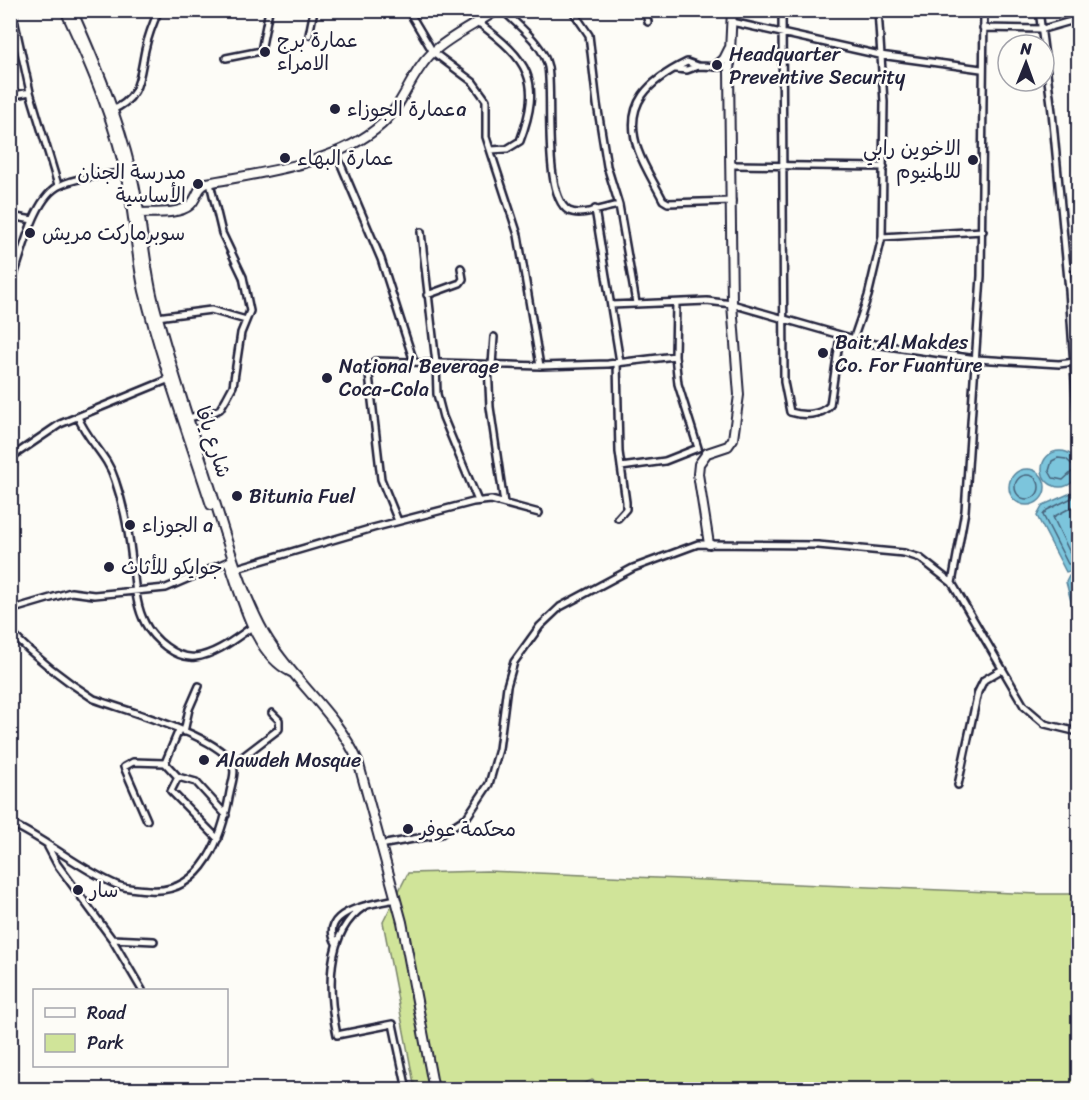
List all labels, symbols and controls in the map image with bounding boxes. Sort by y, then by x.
place label: عمارة برج الامراء [277,23,359,81]
north arrow [996,33,1056,93]
text: N [1019,34,1033,63]
place label: Headquarter Preventive Security [729,37,906,95]
marker: عمارة برج الامراء [258,45,272,59]
marker: Headquarter Preventive Security [710,58,724,72]
place label: عمارة الجوزاءa [347,92,467,127]
marker: عمارة الجوزاءa [328,102,342,116]
place label: الاخوين رابي للالمنيوم [863,131,961,189]
place label: عمارة البهاء [297,141,395,176]
marker: عمارة البهاء [278,151,292,165]
marker: الاخوين رابي للالمنيوم [966,153,980,167]
place label: مدرسة الجنان الأساسية [77,155,186,213]
marker: مدرسة الجنان الأساسية [191,177,205,191]
place label: سوبرماركت مريش [42,216,185,251]
marker: سوبرماركت مريش [23,226,37,240]
place label: Bait Al Makdes Co. For Fuanture [835,325,983,383]
marker: Bait Al Makdes Co. For Fuanture [816,346,830,360]
place label: National Beverage Coca-Cola [339,349,499,407]
marker: National Beverage Coca-Cola [320,371,334,385]
street label: شارع يافا [185,402,241,482]
place label: Bitunia Fuel [249,479,356,514]
marker: Bitunia Fuel [230,489,244,503]
place label: الجوزاء a [142,508,213,543]
marker: الجوزاء a [123,518,137,532]
place label: جوايكو للأثاث [121,550,223,585]
marker: جوايكو للأثاث [102,560,116,574]
place label: Alawdeh Mosque [215,743,361,778]
marker: Alawdeh Mosque [197,753,211,767]
place label: محكمة عوفر [418,812,516,847]
marker: محكمة عوفر [401,822,415,836]
place label: سار [88,873,119,908]
marker: سار [71,883,85,897]
legend [33,989,228,1067]
text: Road [87,997,127,1029]
text: Park [87,1027,124,1059]

